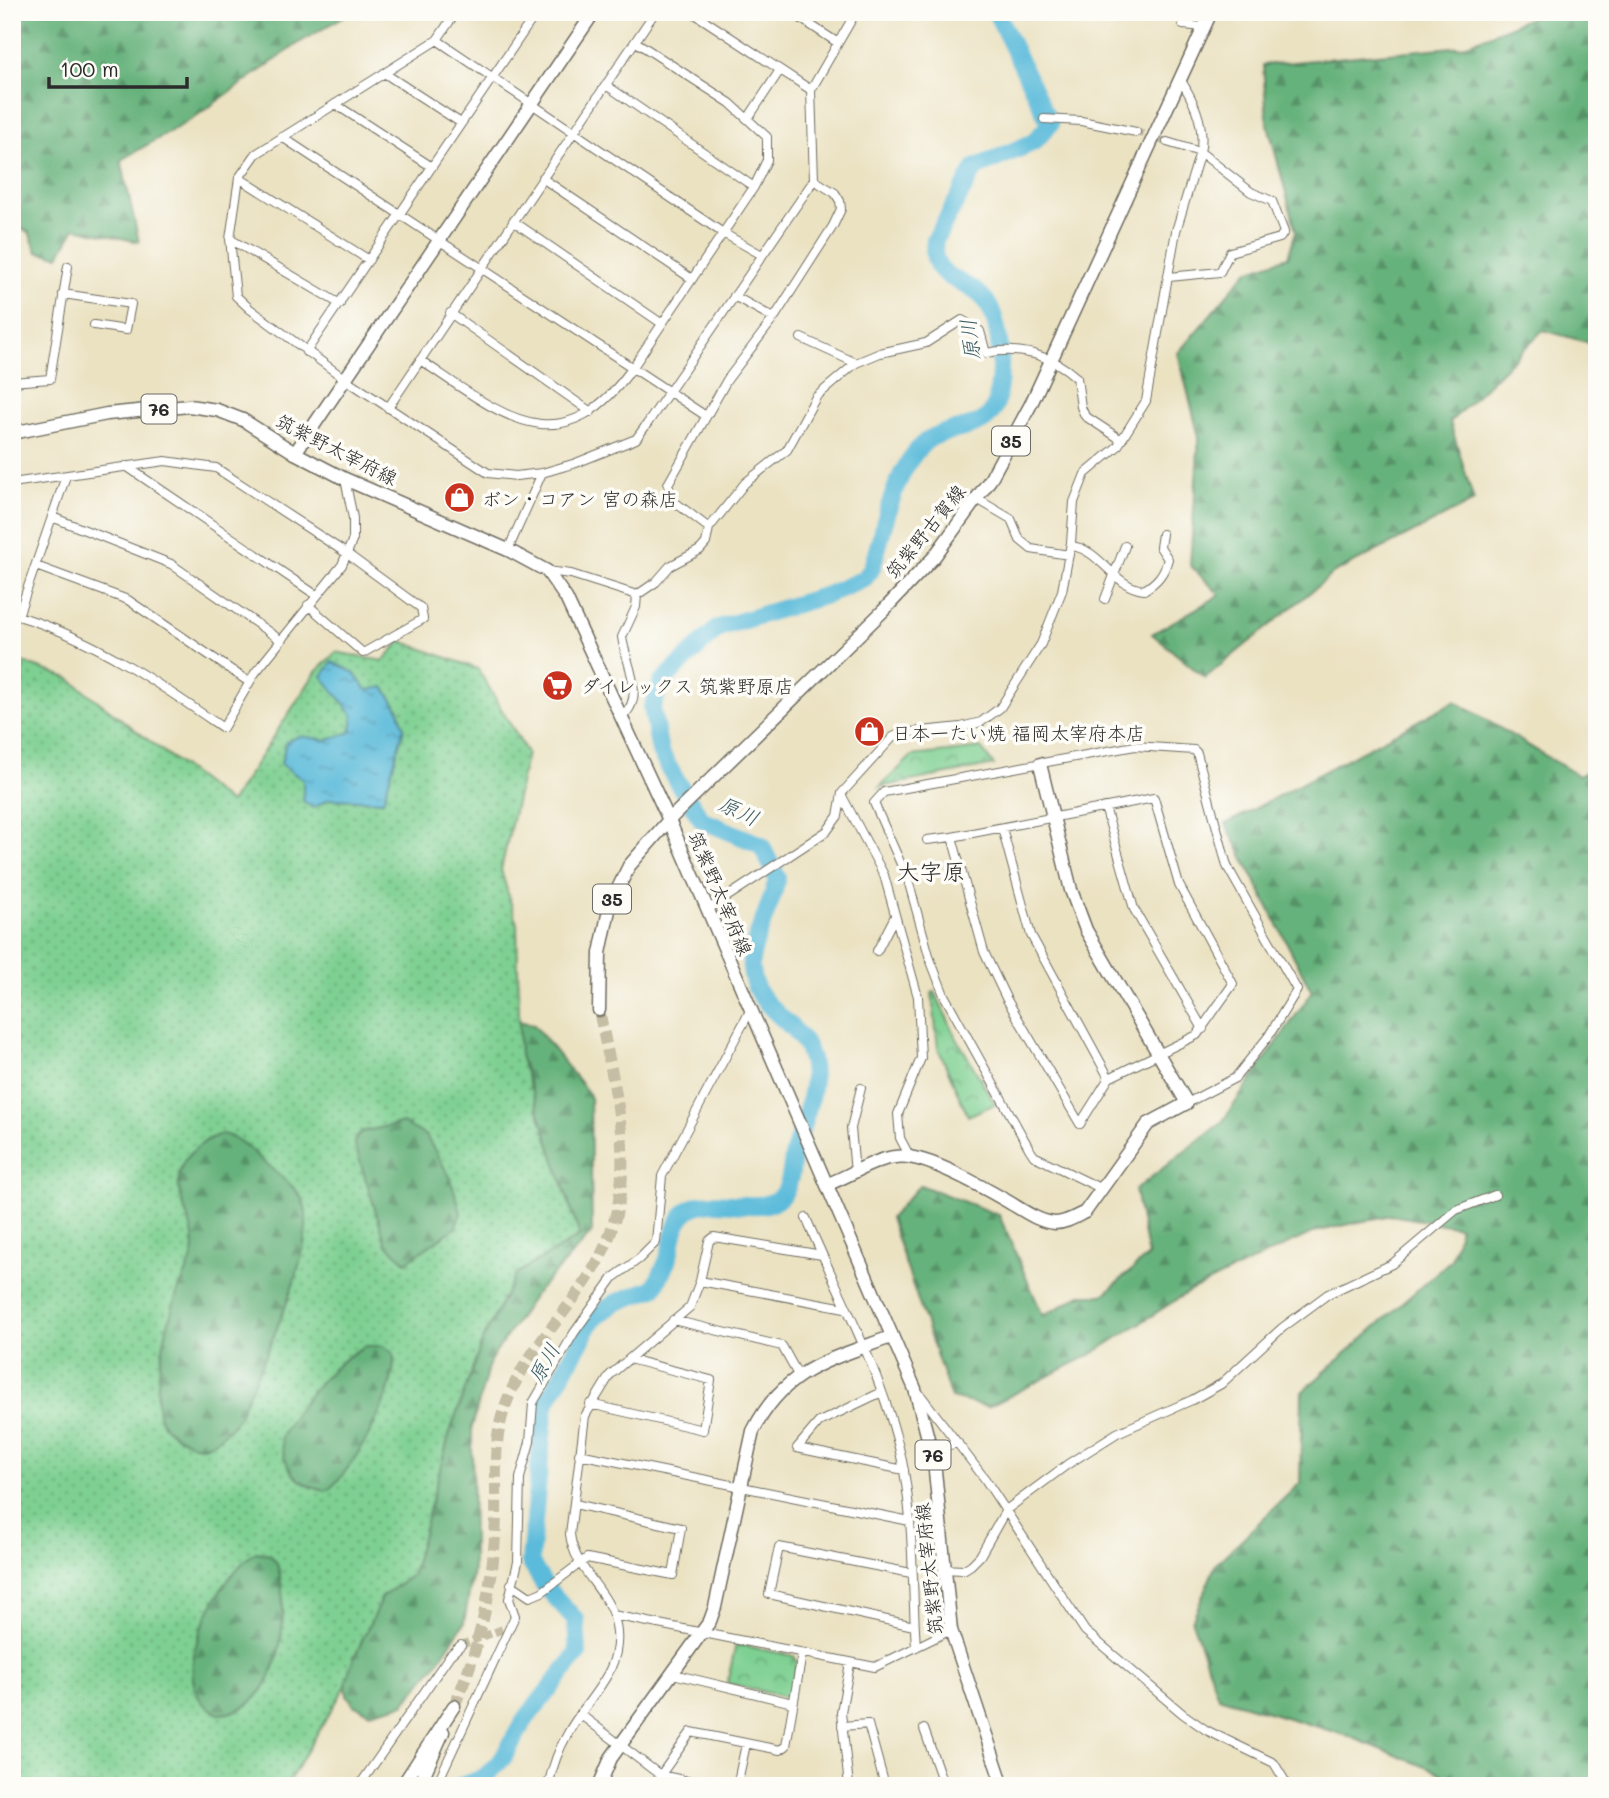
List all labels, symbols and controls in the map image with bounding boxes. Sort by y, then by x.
scale bar [49,46,187,90]
text: 100 m [60,55,119,82]
water label: 原川 [953,318,985,362]
road number: 76 [142,394,176,424]
street label: 筑紫野太宰府線 [272,408,402,490]
road number: 35 [992,426,1030,456]
street label: 筑紫野古賀線 [879,479,971,583]
shop icon: ボン・コアン 宮の森店 [442,481,476,515]
place label: ボン・コアン 宮の森店 [482,486,678,511]
supermarket icon: ダイレックス 筑紫野原店 [541,668,575,702]
place label: ダイレックス 筑紫野原店 [581,673,794,698]
shop icon: 日本一たい焼 福岡太宰府本店 [852,715,886,749]
place label: 日本一たい焼 福岡太宰府本店 [892,720,1145,745]
water label: 原川 [714,789,764,831]
street label: 筑紫野太宰府線 [684,827,758,959]
district label: 大字原 [897,856,966,886]
road number: 35 [593,884,631,914]
water label: 原川 [521,1338,565,1388]
road number: 76 [916,1440,950,1470]
street label: 筑紫野太宰府線 [909,1502,947,1636]

